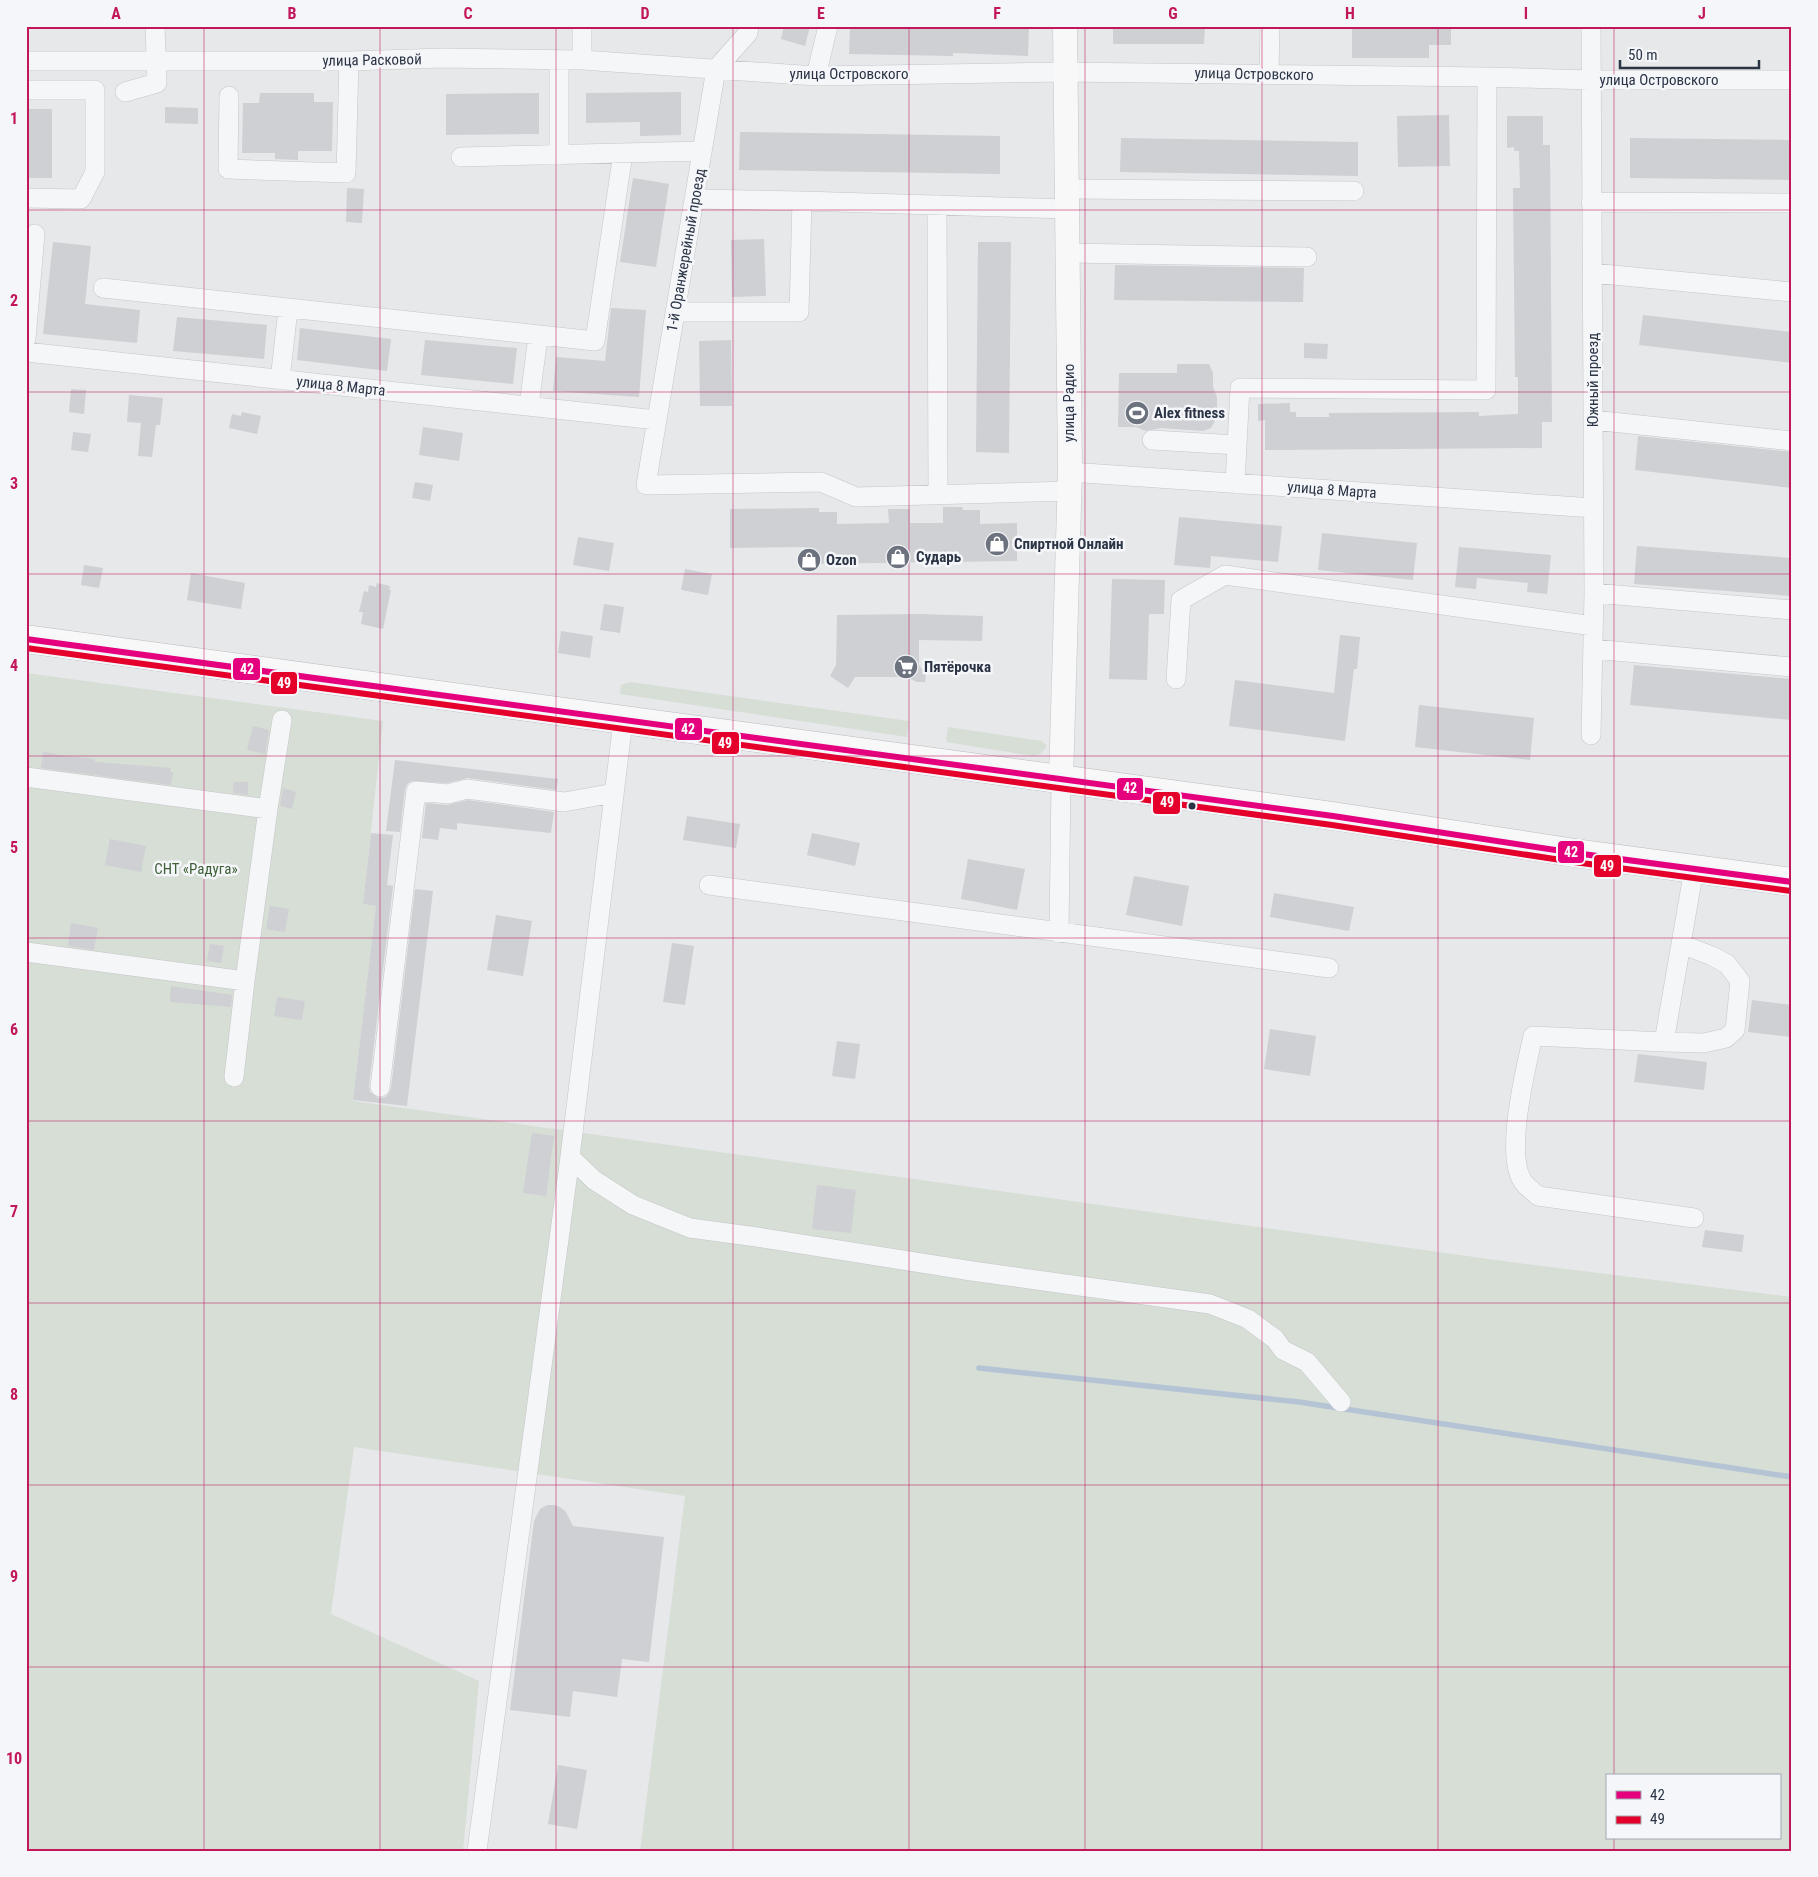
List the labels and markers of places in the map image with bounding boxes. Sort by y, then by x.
sports icon: Alex fitness [1124,400,1150,426]
place label: Alex fitness [1154,404,1225,422]
shop icon: Спиртной Онлайн [984,531,1010,557]
place label: Спиртной Онлайн [1014,535,1123,553]
shop icon: Сударь [885,544,911,570]
shop icon: Ozon [796,547,822,573]
place label: Сударь [916,548,962,566]
place label: Ozon [826,551,857,569]
supermarket icon: Пятёрочка [893,654,919,680]
place label: Пятёрочка [924,658,991,676]
unlabelled marker [1187,801,1197,811]

